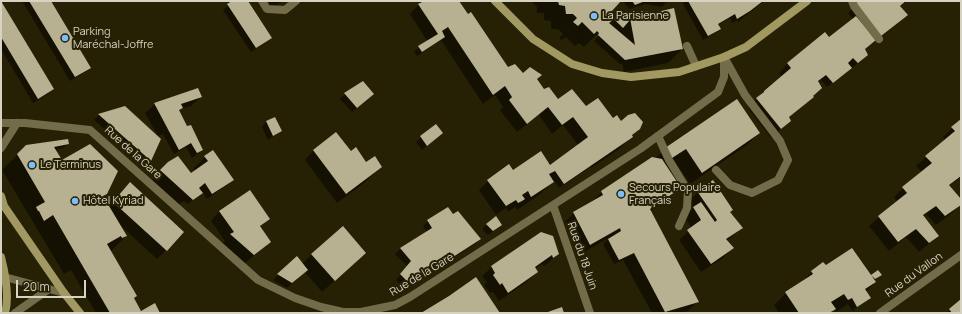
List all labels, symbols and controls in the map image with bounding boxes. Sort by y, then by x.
place label: La Parisienne [602,9,669,23]
marker: La Parisienne [589,11,599,21]
place label: Parking Maréchal-Joffre [73,25,154,51]
marker: Parking Maréchal-Joffre [60,33,70,43]
street label: Rue de la Gare [102,124,164,182]
place label: Le Terminus [40,158,101,172]
marker: Le Terminus [27,160,37,170]
place label: Secours Populaire Français [629,181,721,207]
marker: Secours Populaire Français [616,189,626,199]
place label: Hôtel Kyriad [83,194,143,208]
marker: Hôtel Kyriad [70,196,80,206]
street label: Rue du 18 Juin [564,220,600,292]
street label: Rue du Vallon [883,250,945,300]
street label: Rue de la Gare [388,251,456,299]
scale bar [18,272,88,298]
text: 20 m [23,278,50,295]

